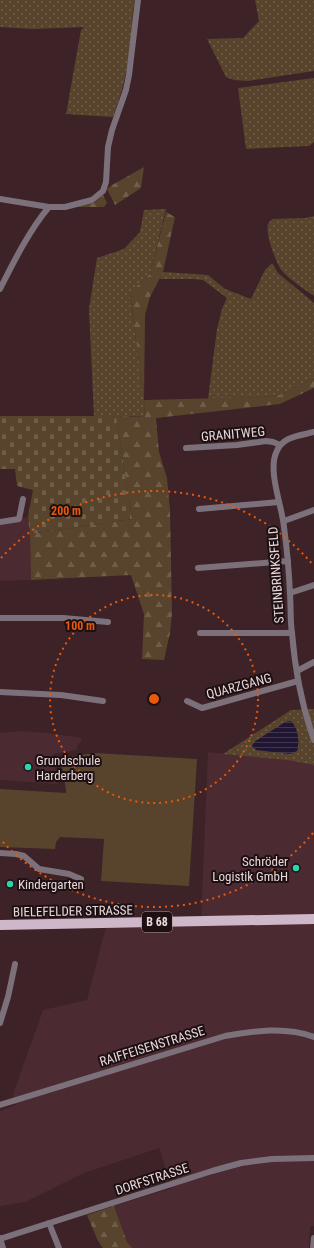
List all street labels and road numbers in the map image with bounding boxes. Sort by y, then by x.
street label: GRANITWEG [200,424,266,444]
street label: STEINBRINKSFELD [265,526,287,624]
street label: QUARZGANG [205,670,273,702]
street label: BIELEFELDER STRASSE [13,902,133,920]
road number: B 68 [142,912,172,932]
street label: RAIFFEISENSTRASSE [98,1023,206,1069]
street label: DORFSTRASSE [113,1160,191,1198]

